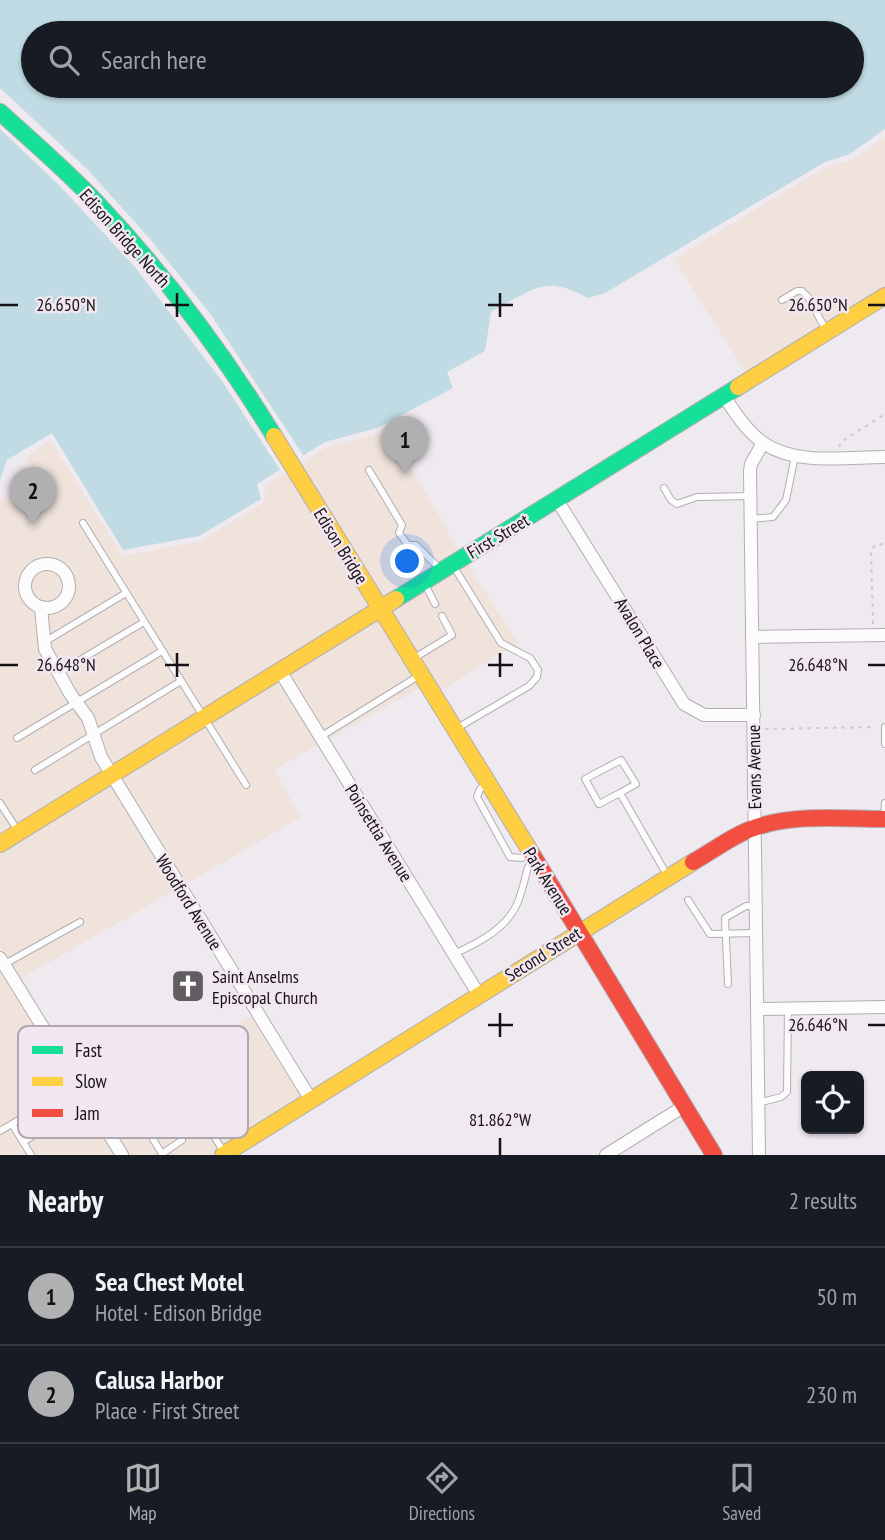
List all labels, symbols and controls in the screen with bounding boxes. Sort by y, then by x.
search box [21,21,864,98]
icon: search [45,41,83,79]
text: Search here [101,43,207,76]
street label: Edison Bridge North [75,184,175,292]
text: 26.650°N [36,293,96,316]
text: 26.650°N [788,293,848,316]
pin: 1 [382,416,428,474]
pin: 2 [10,467,56,525]
street label: Edison Bridge [309,504,373,588]
street label: First Street [463,509,533,563]
your location [390,544,424,578]
street label: Avalon Place [610,593,670,673]
text: 26.648°N [36,653,96,676]
text: 26.648°N [788,653,848,676]
street label: Evans Avenue [742,724,766,810]
street label: Poinsettia Avenue [340,780,418,886]
street label: Park Avenue [518,843,578,919]
street label: Woodford Avenue [150,850,228,954]
street label: Second Street [501,922,585,986]
place label: Saint Anselms Episcopal Church [212,965,318,1009]
church icon: Saint Anselms Episcopal Church [169,967,207,1005]
text: 26.646°N [788,1013,848,1036]
legend [18,1026,248,1138]
text: Fast [75,1038,103,1062]
text: Slow [75,1069,108,1093]
map controls [801,1071,864,1134]
button: locate [801,1071,864,1134]
text: Jam [74,1101,100,1125]
text: 81.862°W [469,1108,531,1131]
text: Nearby [28,1181,103,1220]
text: 2 results [789,1186,857,1215]
text: Sea Chest Motel [95,1265,244,1298]
text: 1 [46,1282,57,1311]
text: 50 m [816,1282,857,1311]
text: Hotel · Edison Bridge [95,1298,262,1327]
text: Calusa Harbor [95,1363,223,1396]
text: 2 [46,1380,57,1409]
text: 230 m [806,1380,857,1409]
text: Place · First Street [95,1396,239,1425]
tab: Map [124,1459,162,1525]
tab: Directions [409,1459,475,1525]
tab: Saved [722,1459,761,1525]

